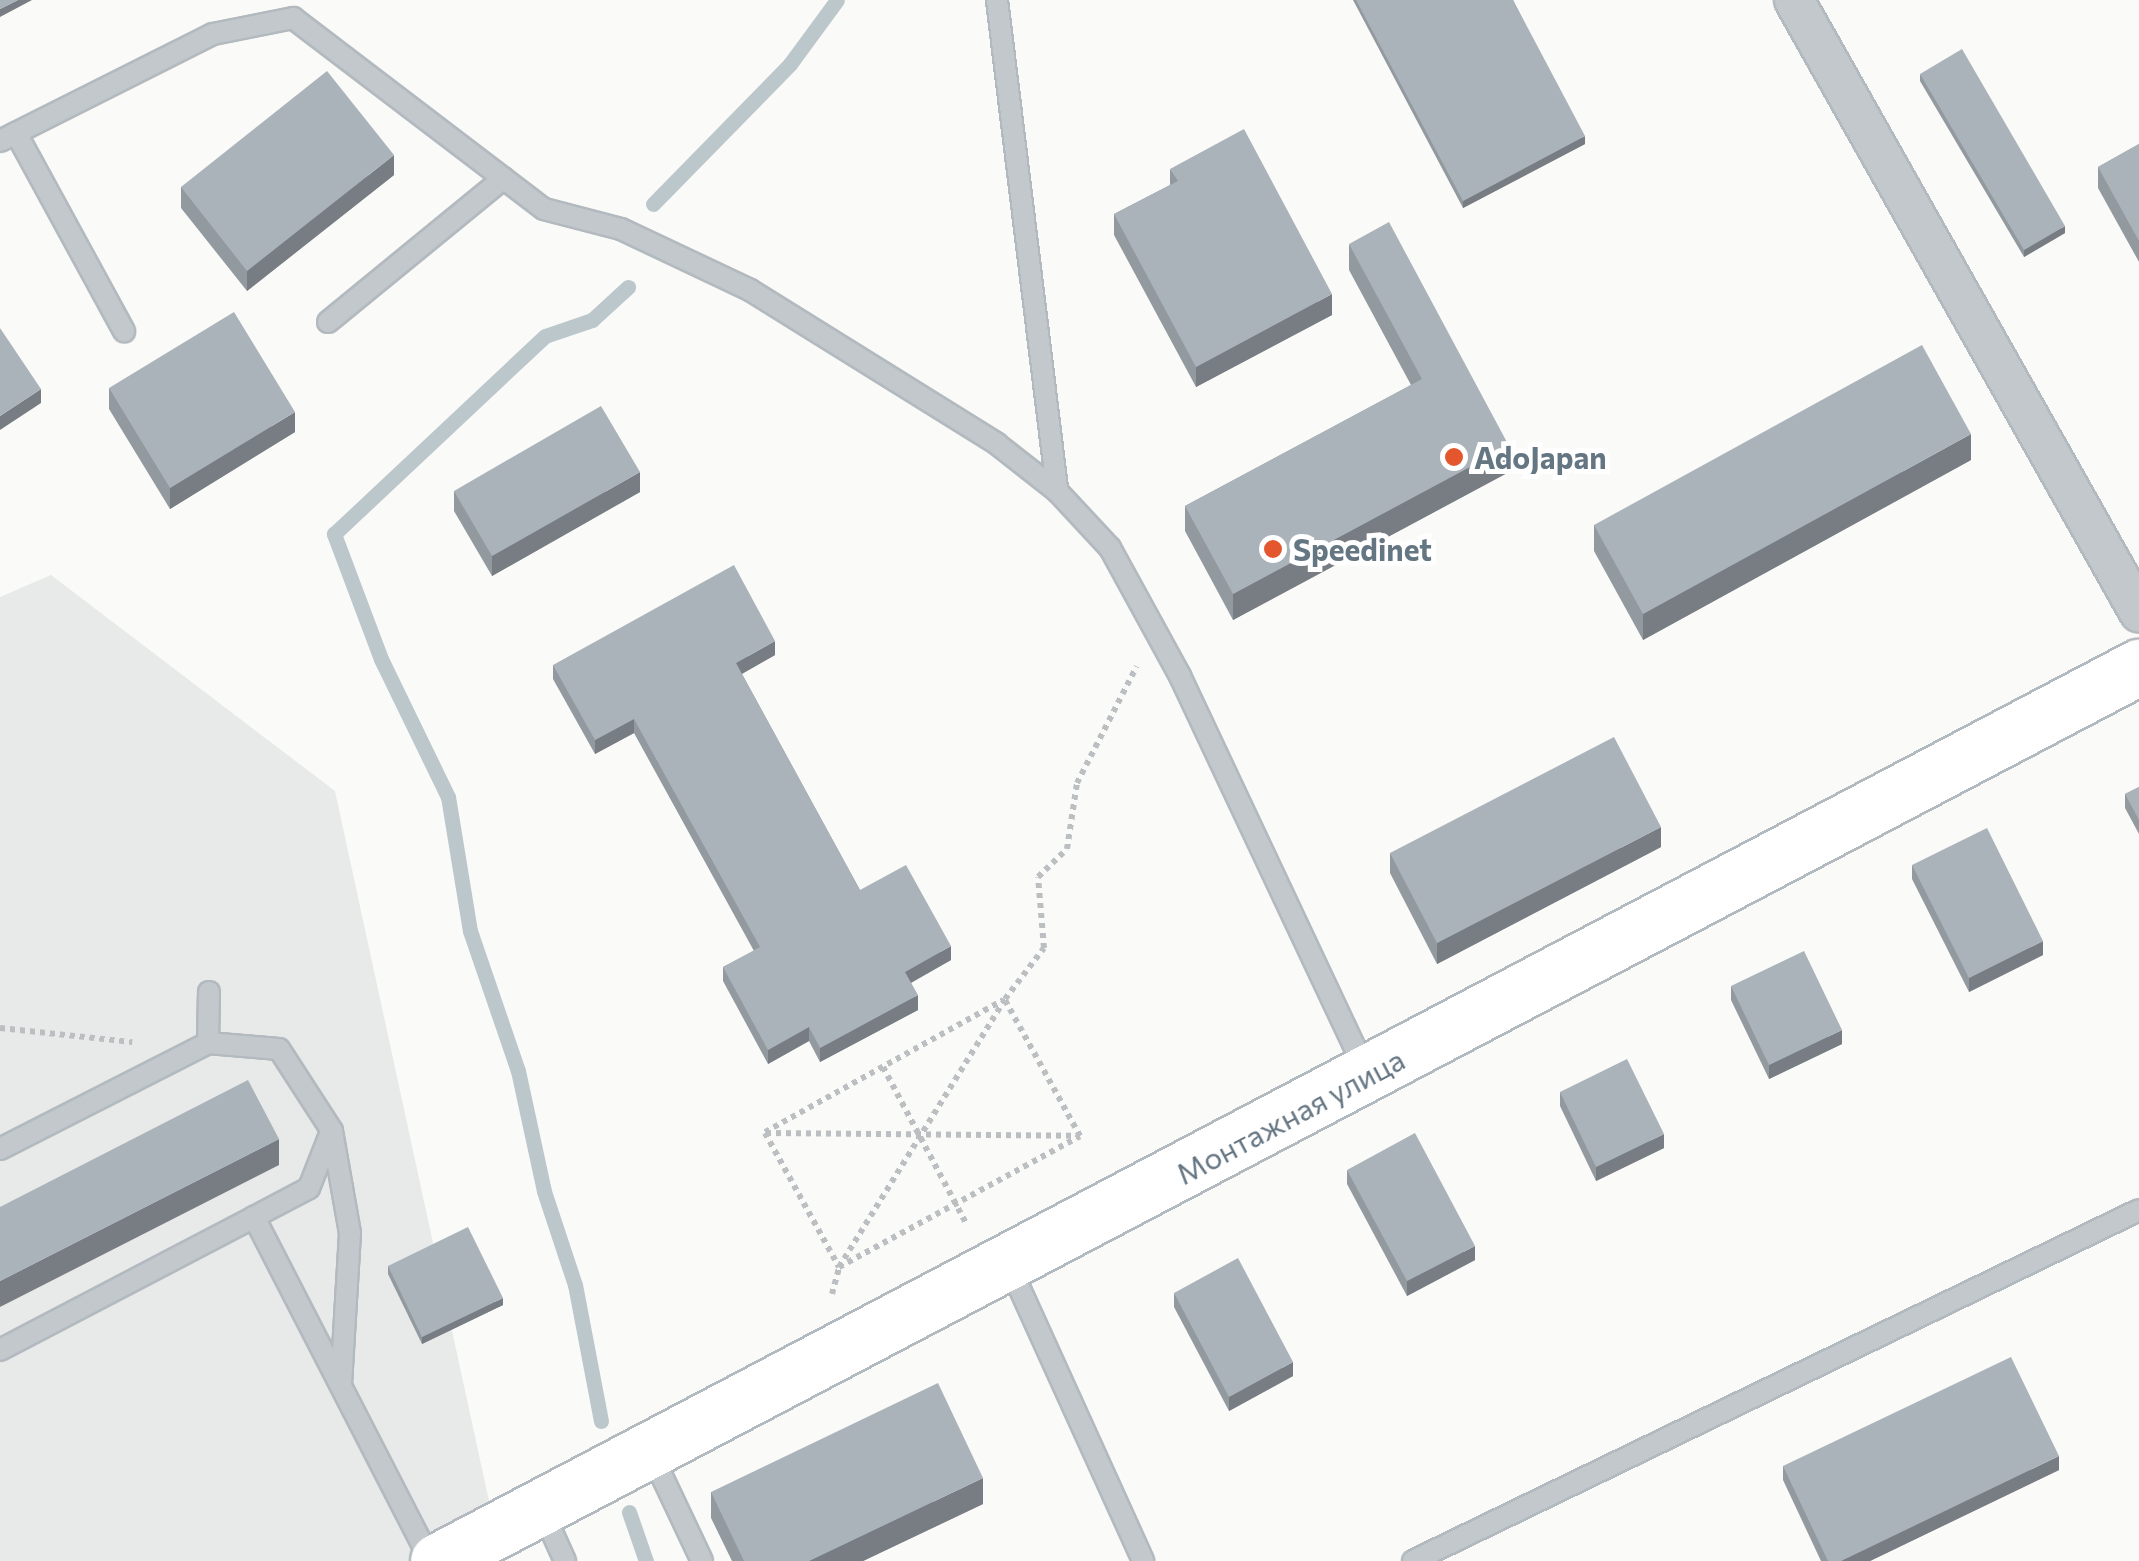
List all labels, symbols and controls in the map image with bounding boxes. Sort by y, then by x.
place label: AdoJapan [1474,439,1607,475]
marker: AdoJapan [1443,446,1465,468]
place label: Speedinet [1293,531,1432,567]
marker: Speedinet [1262,538,1284,560]
street label: Монтажная улица [1170,1041,1410,1191]

